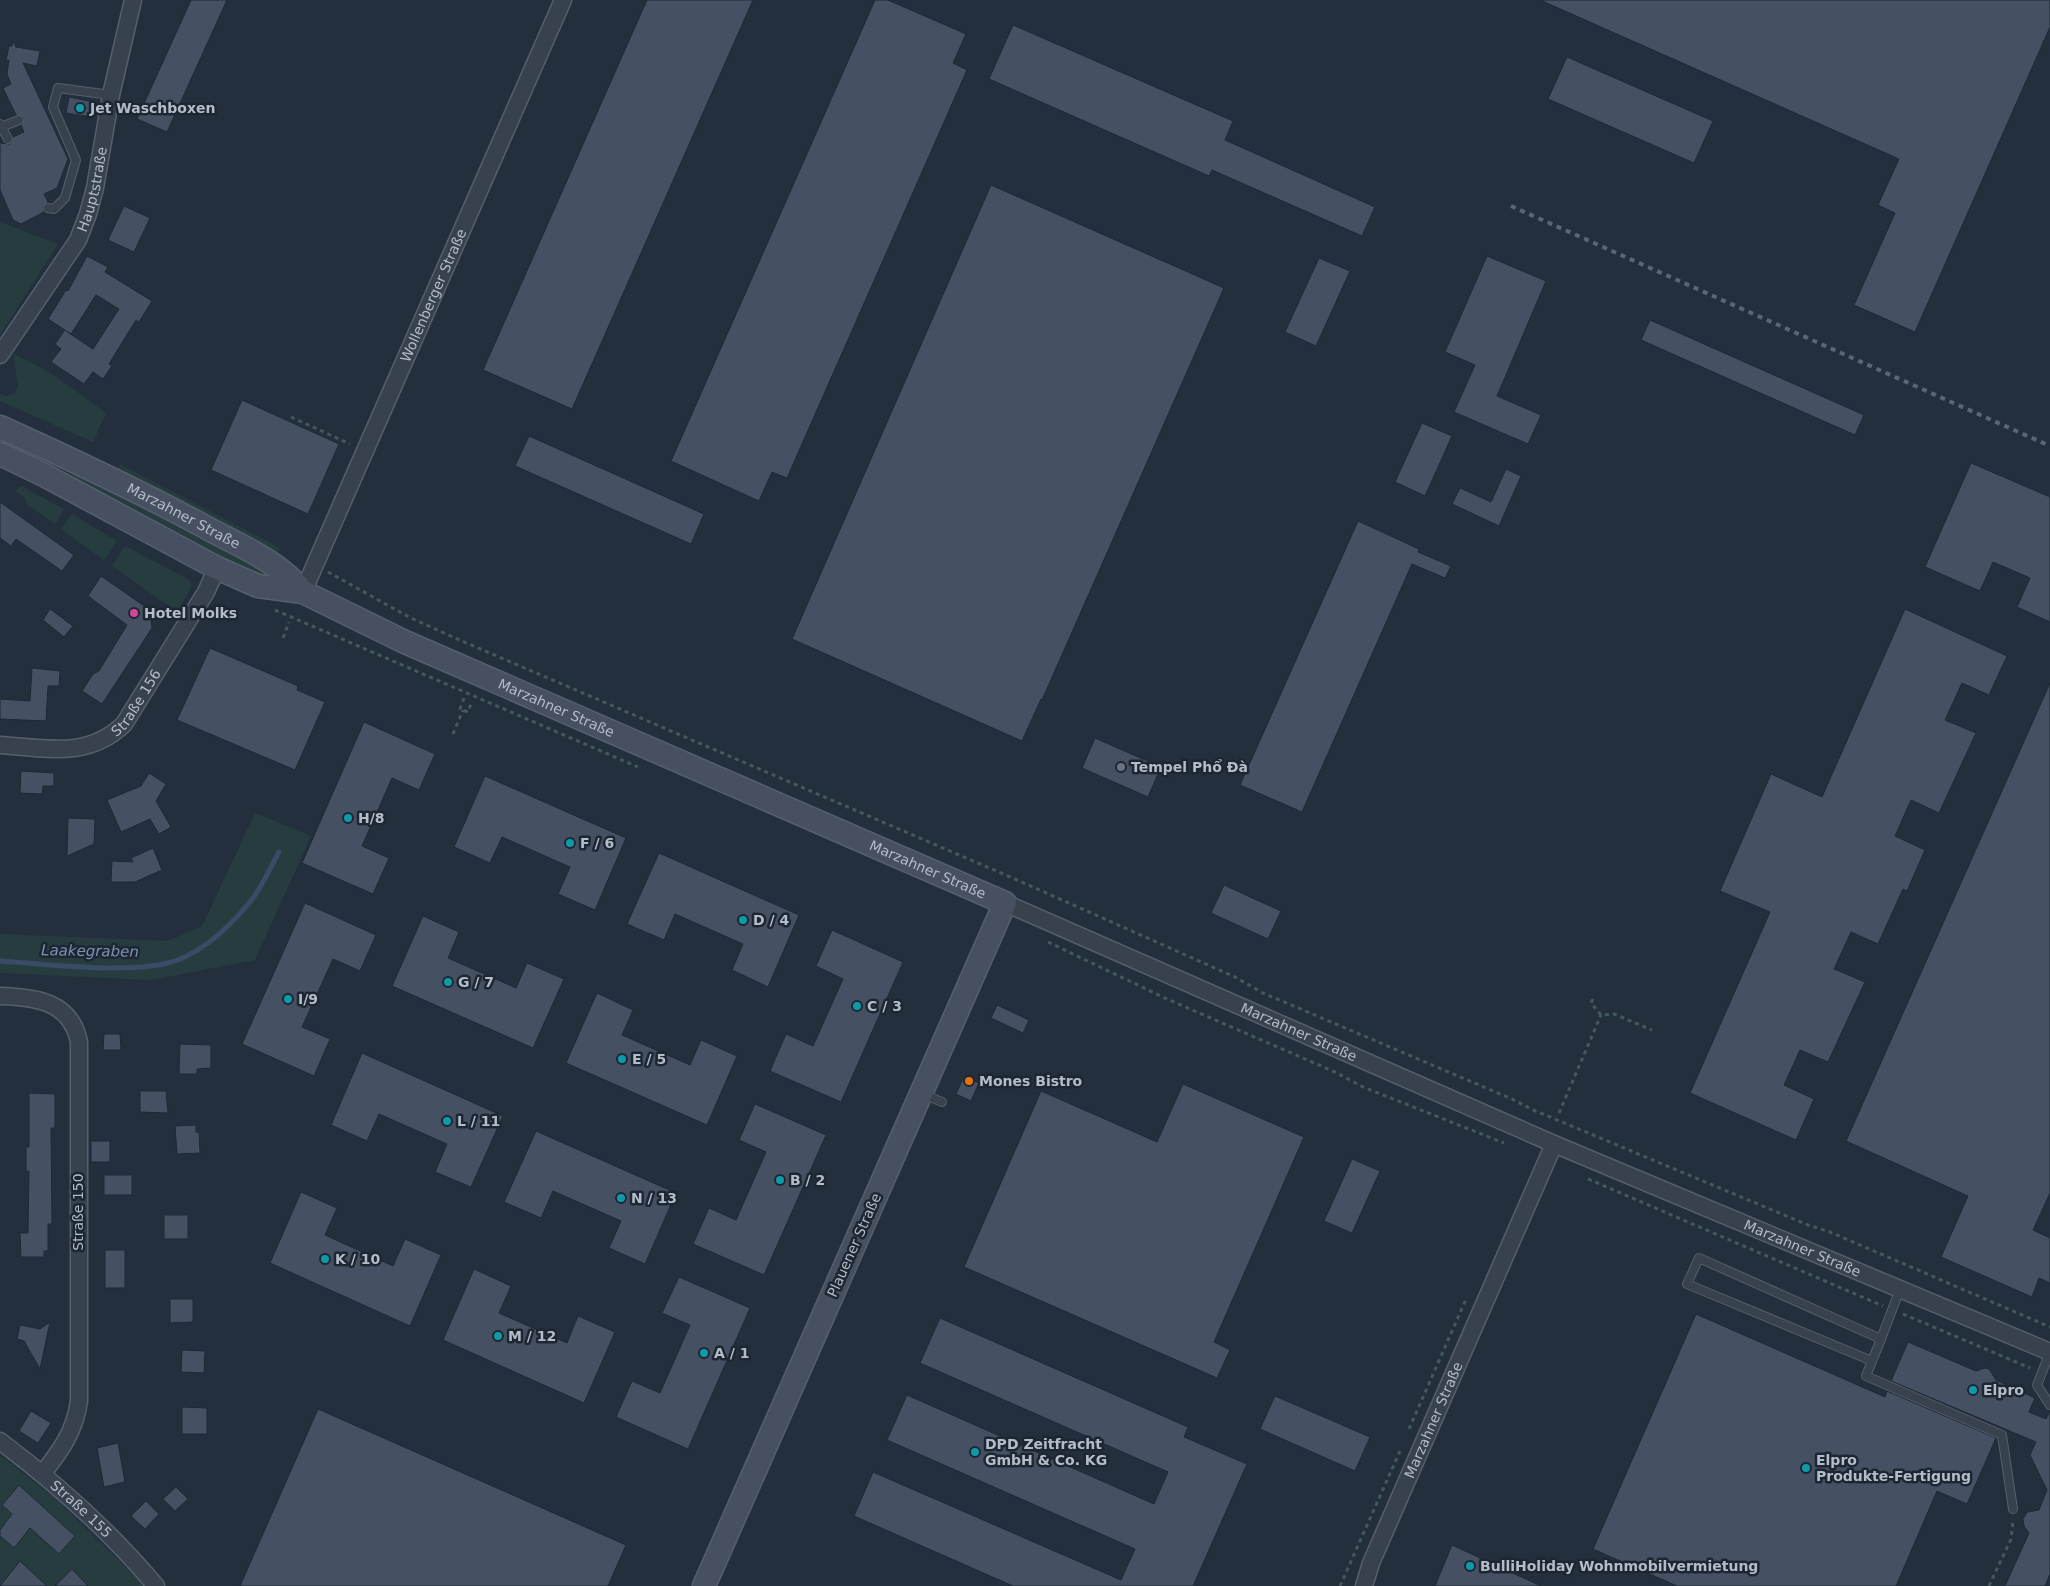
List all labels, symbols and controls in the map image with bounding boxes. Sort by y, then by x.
place label: Jet Waschboxen [89,100,215,116]
marker: Jet Waschboxen [74,102,86,114]
street label: Hauptstraße [74,145,110,234]
street label: Wollenberger Straße [397,226,470,364]
street label: Marzahner Straße [124,480,243,552]
place label: Hotel Molks [144,605,237,621]
marker: Hotel Molks [128,607,140,619]
street label: Straße 156 [108,666,164,740]
street label: Marzahner Straße [496,676,617,740]
place label: Tempel Phổ Đà [1131,759,1248,775]
marker: Tempel Phổ Đà [1115,761,1127,773]
place label: H/8 [358,810,385,826]
marker: H/8 [342,812,354,824]
place label: F / 6 [580,835,614,851]
marker: F / 6 [564,837,576,849]
street label: Marzahner Straße [867,837,988,902]
place label: D / 4 [753,912,789,928]
marker: D / 4 [737,914,749,926]
water label: Laakegraben [41,941,139,961]
place label: G / 7 [458,974,494,990]
marker: G / 7 [442,976,454,988]
place label: I/9 [298,991,318,1007]
marker: I/9 [282,993,294,1005]
place label: C / 3 [867,998,902,1014]
marker: C / 3 [851,1000,863,1012]
street label: Marzahner Straße [1238,1000,1359,1065]
place label: E / 5 [632,1051,666,1067]
marker: E / 5 [616,1053,628,1065]
place label: Mones Bistro [979,1073,1083,1089]
marker: Mones Bistro [963,1075,975,1087]
place label: L / 11 [457,1113,500,1129]
marker: L / 11 [441,1115,453,1127]
place label: B / 2 [790,1172,825,1188]
street label: Straße 150 [70,1173,86,1251]
marker: B / 2 [774,1174,786,1186]
place label: N / 13 [631,1190,677,1206]
street label: Plauener Straße [824,1190,884,1300]
marker: N / 13 [615,1192,627,1204]
street label: Marzahner Straße [1742,1217,1863,1280]
place label: K / 10 [335,1251,380,1267]
marker: K / 10 [319,1253,331,1265]
place label: M / 12 [508,1328,556,1344]
marker: M / 12 [492,1330,504,1342]
place label: A / 1 [714,1345,749,1361]
marker: A / 1 [698,1347,710,1359]
street label: Marzahner Straße [1401,1360,1466,1481]
place label: Elpro [1983,1382,2024,1398]
marker: Elpro [1967,1384,1979,1396]
place label: DPD Zeitfracht GmbH & Co. KG [985,1436,1107,1468]
marker: DPD Zeitfracht GmbH & Co. KG [969,1446,981,1458]
place label: Elpro Produkte-Fertigung [1816,1452,1971,1484]
marker: Elpro Produkte-Fertigung [1800,1462,1812,1474]
street label: Straße 155 [47,1477,115,1541]
place label: BulliHoliday Wohnmobilvermietung [1480,1558,1758,1574]
marker: BulliHoliday Wohnmobilvermietung [1464,1560,1476,1572]

